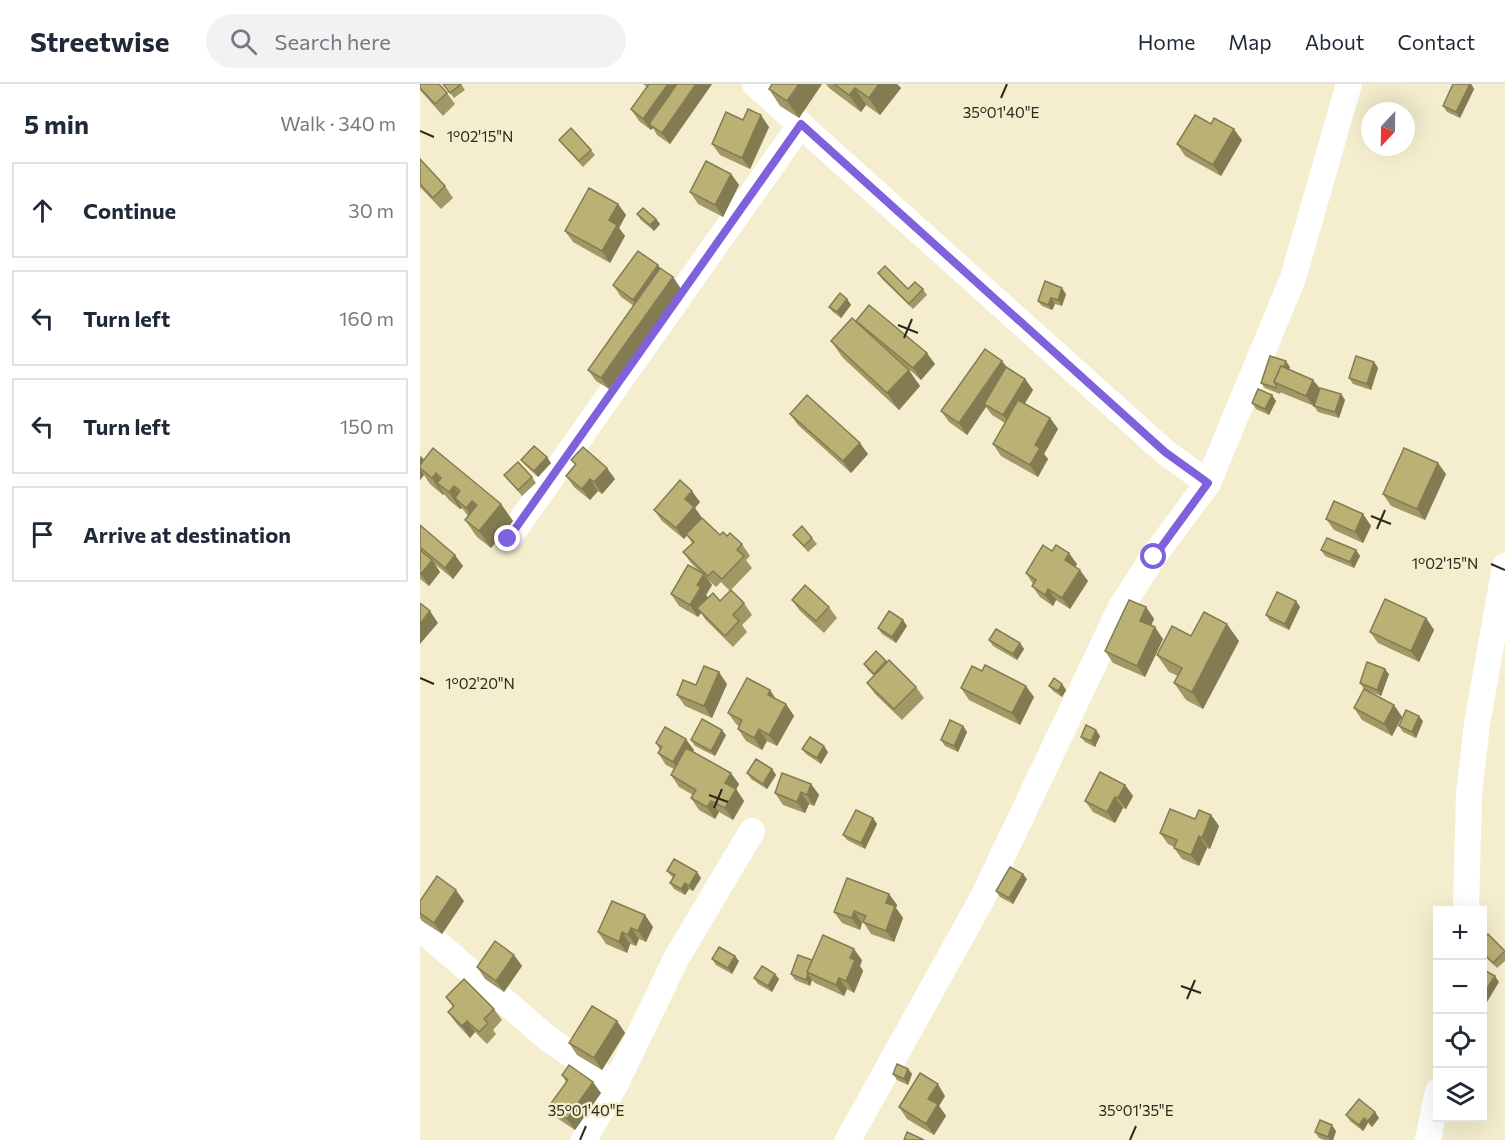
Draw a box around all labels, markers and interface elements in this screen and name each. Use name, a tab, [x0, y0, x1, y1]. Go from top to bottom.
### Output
search box	[206, 14, 626, 68]
text: Streetwise	[30, 24, 170, 58]
icon: search	[227, 25, 260, 58]
text: Search here	[275, 28, 391, 55]
text: Home	[1138, 29, 1195, 54]
text: Map	[1228, 29, 1272, 54]
text: About	[1305, 29, 1364, 54]
text: Contact	[1397, 29, 1475, 54]
north arrow	[1361, 102, 1415, 156]
text: 35°01'40"E	[963, 103, 1039, 121]
text: 5 min	[24, 108, 89, 139]
text: Walk · 340 m	[280, 111, 396, 135]
text: 1°02'15"N	[447, 127, 513, 145]
icon: ahead	[26, 194, 59, 227]
text: Continue	[83, 197, 176, 224]
text: 30 m	[348, 198, 394, 222]
icon: left	[26, 302, 59, 335]
text: Turn left	[83, 305, 170, 332]
text: 160 m	[339, 306, 394, 330]
icon: left	[26, 410, 59, 443]
text: Turn left	[83, 413, 170, 440]
text: 150 m	[340, 414, 394, 438]
icon: arrive	[26, 518, 59, 551]
text: Arrive at destination	[83, 521, 291, 548]
route end	[494, 525, 520, 551]
route start	[1140, 543, 1166, 569]
text: 1°02'15"N	[1412, 554, 1478, 572]
text: 1°02'20"N	[445, 674, 515, 692]
map controls	[1433, 906, 1487, 1122]
button: +	[1433, 906, 1487, 960]
button: −	[1433, 960, 1487, 1014]
button: locate	[1433, 1014, 1487, 1068]
button: layers	[1433, 1068, 1487, 1122]
text: 35°01'40"E	[548, 1101, 624, 1119]
text: 35°01'35"E	[1098, 1101, 1174, 1119]

